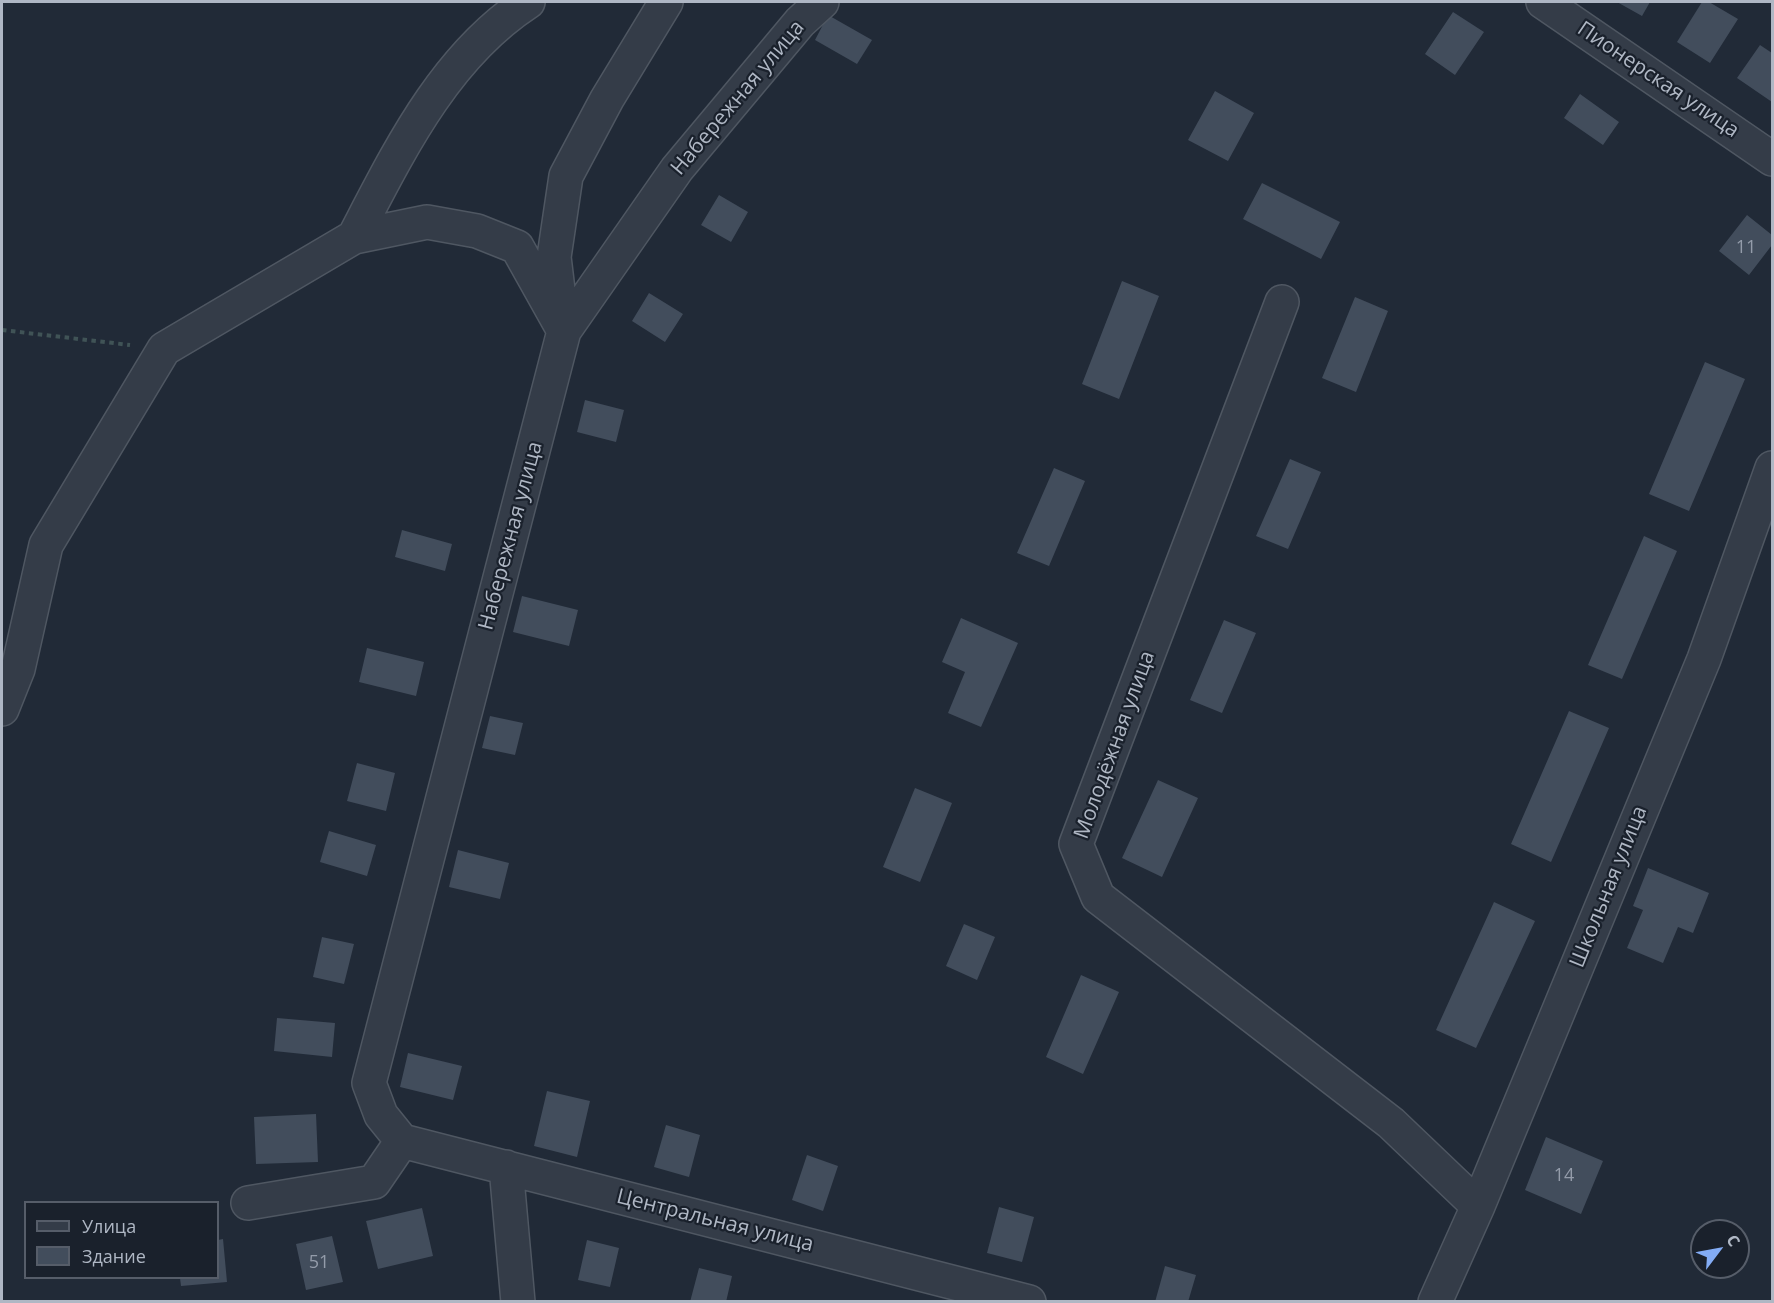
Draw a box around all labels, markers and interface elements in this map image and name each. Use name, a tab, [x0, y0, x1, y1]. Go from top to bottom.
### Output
street label: Набережная улица	[666, 15, 810, 181]
street label: Пионерская улица	[1572, 17, 1744, 143]
house number: 11	[1736, 237, 1756, 259]
street label: Набережная улица	[474, 439, 548, 633]
street label: Молодёжная улица	[1069, 648, 1161, 842]
street label: Школьная улица	[1565, 802, 1653, 972]
house number: 14	[1554, 1165, 1574, 1187]
street label: Центральная улица	[614, 1184, 816, 1258]
legend	[24, 1201, 219, 1279]
text: Улица	[82, 1214, 136, 1238]
north arrow	[1690, 1219, 1750, 1279]
text: С	[1722, 1230, 1746, 1251]
text: Здание	[82, 1244, 146, 1268]
house number: 51	[309, 1252, 329, 1274]

